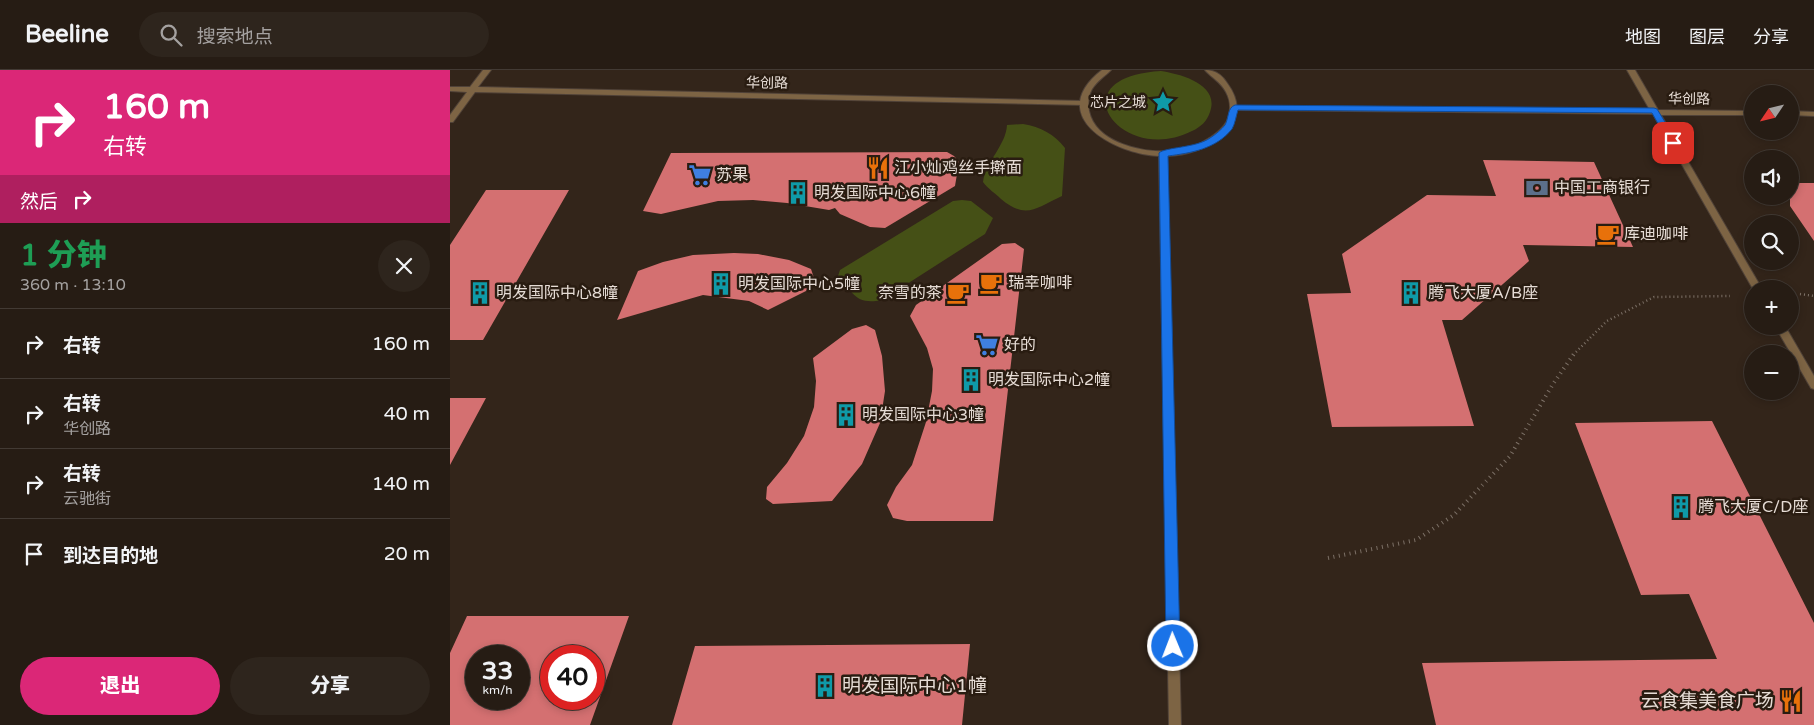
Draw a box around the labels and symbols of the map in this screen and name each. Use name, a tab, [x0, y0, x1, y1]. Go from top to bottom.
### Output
street label: 华创路	[746, 74, 788, 92]
north arrow	[1744, 85, 1799, 140]
place icon: 芯片之城	[1150, 89, 1176, 115]
street label: 华创路	[1668, 90, 1710, 108]
place label: 芯片之城	[1090, 94, 1146, 111]
pin	[1652, 122, 1694, 164]
restaurant icon: 江小灿鸡丝手擀面	[865, 155, 891, 181]
place label: 江小灿鸡丝手擀面	[894, 158, 1022, 178]
supermarket icon: 苏果	[687, 162, 713, 188]
place label: 苏果	[716, 165, 748, 185]
bank icon: 中国工商银行	[1524, 175, 1550, 201]
place label: 中国工商银行	[1554, 178, 1650, 198]
building icon: 明发国际中心6幢	[785, 180, 811, 206]
place label: 明发国际中心6幢	[814, 183, 936, 203]
cafe icon: 库迪咖啡	[1595, 221, 1621, 247]
place label: 库迪咖啡	[1624, 224, 1688, 244]
cafe icon: 瑞幸咖啡	[978, 270, 1004, 296]
building icon: 明发国际中心5幢	[708, 271, 734, 297]
place label: 瑞幸咖啡	[1008, 273, 1072, 293]
place label: 明发国际中心5幢	[738, 274, 860, 294]
building icon: 明发国际中心8幢	[467, 280, 493, 306]
cafe icon: 奈雪的茶	[945, 280, 971, 306]
building icon: 腾飞大厦A/B座	[1398, 280, 1424, 306]
place label: 明发国际中心8幢	[496, 283, 618, 303]
place label: 奈雪的茶	[878, 283, 942, 303]
place label: 腾飞大厦A/B座	[1428, 283, 1538, 303]
supermarket icon: 好的	[974, 332, 1000, 358]
place label: 好的	[1004, 335, 1036, 355]
building icon: 明发国际中心2幢	[958, 367, 984, 393]
place label: 明发国际中心2幢	[988, 370, 1110, 390]
building icon: 明发国际中心3幢	[833, 402, 859, 428]
place label: 明发国际中心3幢	[862, 405, 984, 425]
building icon: 腾飞大厦C/D座	[1668, 494, 1694, 520]
place label: 腾飞大厦C/D座	[1698, 497, 1808, 517]
position arrow	[1146, 619, 1198, 671]
speed limit sign: 40	[540, 645, 605, 710]
building icon: 明发国际中心1幢	[812, 673, 838, 699]
place label: 明发国际中心1幢	[842, 675, 987, 697]
restaurant icon: 云食集美食广场	[1778, 688, 1804, 714]
place label: 云食集美食广场	[1641, 690, 1774, 712]

